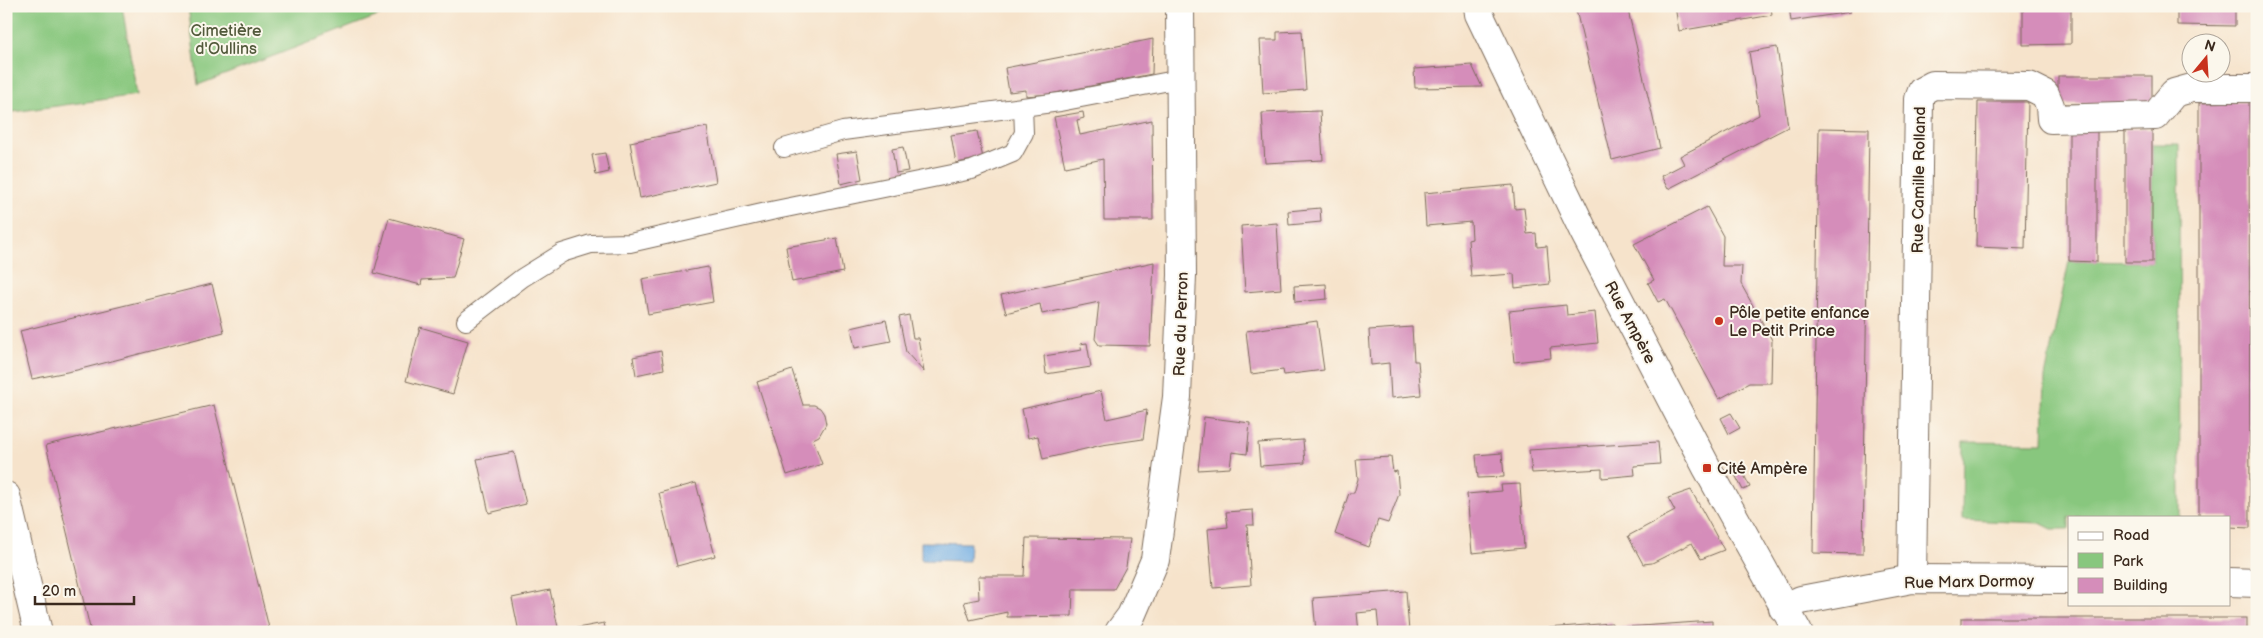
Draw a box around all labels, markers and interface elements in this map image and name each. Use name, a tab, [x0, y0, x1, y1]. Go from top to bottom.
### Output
park label: Cimetière d'Oullins	[190, 22, 262, 59]
north arrow	[2180, 32, 2230, 82]
text: N	[2202, 36, 2217, 56]
street label: Rue Camille Rolland	[1909, 106, 1930, 254]
street label: Rue du Perron	[1170, 271, 1193, 377]
street label: Rue Ampère	[1600, 278, 1660, 368]
place label: Pôle petite enfance Le Petit Prince	[1729, 304, 1870, 341]
marker: Pôle petite enfance Le Petit Prince	[1713, 315, 1725, 327]
place label: Cité Ampère	[1717, 460, 1808, 479]
marker: Cité Ampère	[1701, 462, 1713, 474]
legend	[2068, 516, 2230, 606]
text: Road	[2113, 526, 2149, 545]
text: Park	[2113, 552, 2144, 571]
street label: Rue Marx Dormoy	[1904, 572, 2035, 593]
scale bar	[35, 573, 134, 605]
text: Building	[2113, 576, 2168, 595]
text: 20 m	[42, 582, 76, 601]

